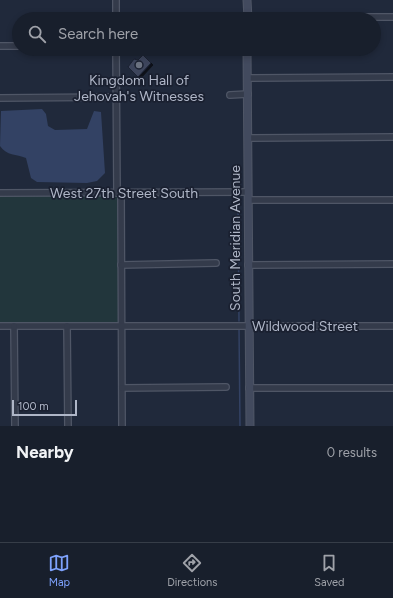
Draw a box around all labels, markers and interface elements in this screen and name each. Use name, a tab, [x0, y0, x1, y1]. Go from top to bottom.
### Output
search box	[12, 12, 381, 56]
icon: search	[26, 23, 48, 45]
text: Search here	[58, 25, 138, 43]
marker: Kingdom Hall of Jehovah's Witnesses	[134, 60, 144, 70]
place label: Kingdom Hall of Jehovah's Witnesses	[74, 72, 204, 105]
street label: South Meridian Avenue	[227, 165, 244, 311]
street label: West 27th Street South	[50, 185, 198, 202]
street label: Wildwood Street	[252, 318, 358, 335]
scale bar	[12, 398, 77, 417]
text: 100 m	[18, 400, 49, 413]
text: Nearby	[16, 442, 74, 462]
text: 0 results	[327, 445, 377, 460]
tab: Map	[48, 552, 70, 589]
tab: Directions	[167, 552, 217, 589]
tab: Saved	[314, 552, 345, 589]

